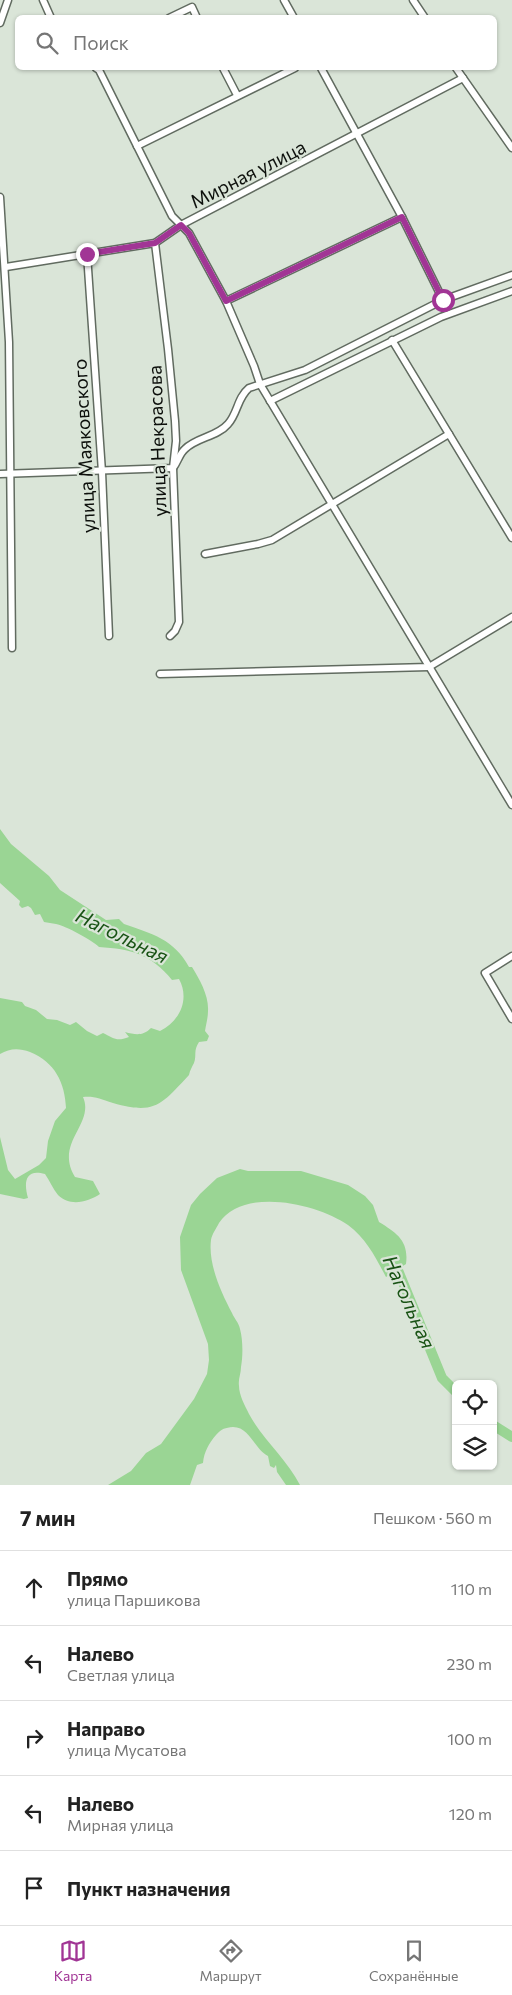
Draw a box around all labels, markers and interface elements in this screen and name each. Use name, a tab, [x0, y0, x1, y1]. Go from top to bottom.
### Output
search box	[15, 15, 497, 70]
icon: search	[33, 29, 61, 57]
text: Поиск	[73, 31, 129, 54]
street label: Мирная улица	[186, 135, 309, 213]
route end	[76, 243, 99, 266]
route start	[432, 289, 455, 312]
street label: улица Маяковского	[67, 358, 100, 534]
street label: улица Некрасова	[142, 365, 171, 517]
water label: Нагольная	[72, 902, 173, 968]
water label: Нагольная	[379, 1251, 441, 1352]
map controls	[452, 1380, 497, 1470]
button: locate	[452, 1380, 497, 1425]
button: layers	[452, 1425, 497, 1470]
text: 7 мин	[20, 1505, 76, 1530]
text: Пешком · 560 m	[373, 1508, 492, 1527]
text: Прямо	[67, 1567, 128, 1590]
icon: ahead	[20, 1574, 48, 1602]
text: 110 m	[451, 1579, 492, 1598]
text: улица Паршикова	[67, 1590, 200, 1609]
text: Налево	[67, 1642, 134, 1665]
icon: left	[20, 1649, 48, 1677]
text: 230 m	[447, 1654, 492, 1673]
text: Светлая улица	[67, 1665, 175, 1684]
text: Направо	[67, 1717, 145, 1740]
icon: right	[20, 1724, 48, 1752]
text: 100 m	[447, 1729, 492, 1748]
text: улица Мусатова	[67, 1740, 187, 1759]
text: Налево	[67, 1792, 134, 1815]
icon: left	[20, 1799, 48, 1827]
text: 120 m	[449, 1804, 492, 1823]
text: Мирная улица	[67, 1815, 174, 1834]
icon: arrive	[20, 1874, 48, 1902]
text: Пункт назначения	[67, 1877, 230, 1900]
tab: Карта	[54, 1937, 92, 1984]
tab: Маршрут	[200, 1937, 262, 1984]
tab: Сохранённые	[369, 1937, 458, 1984]

